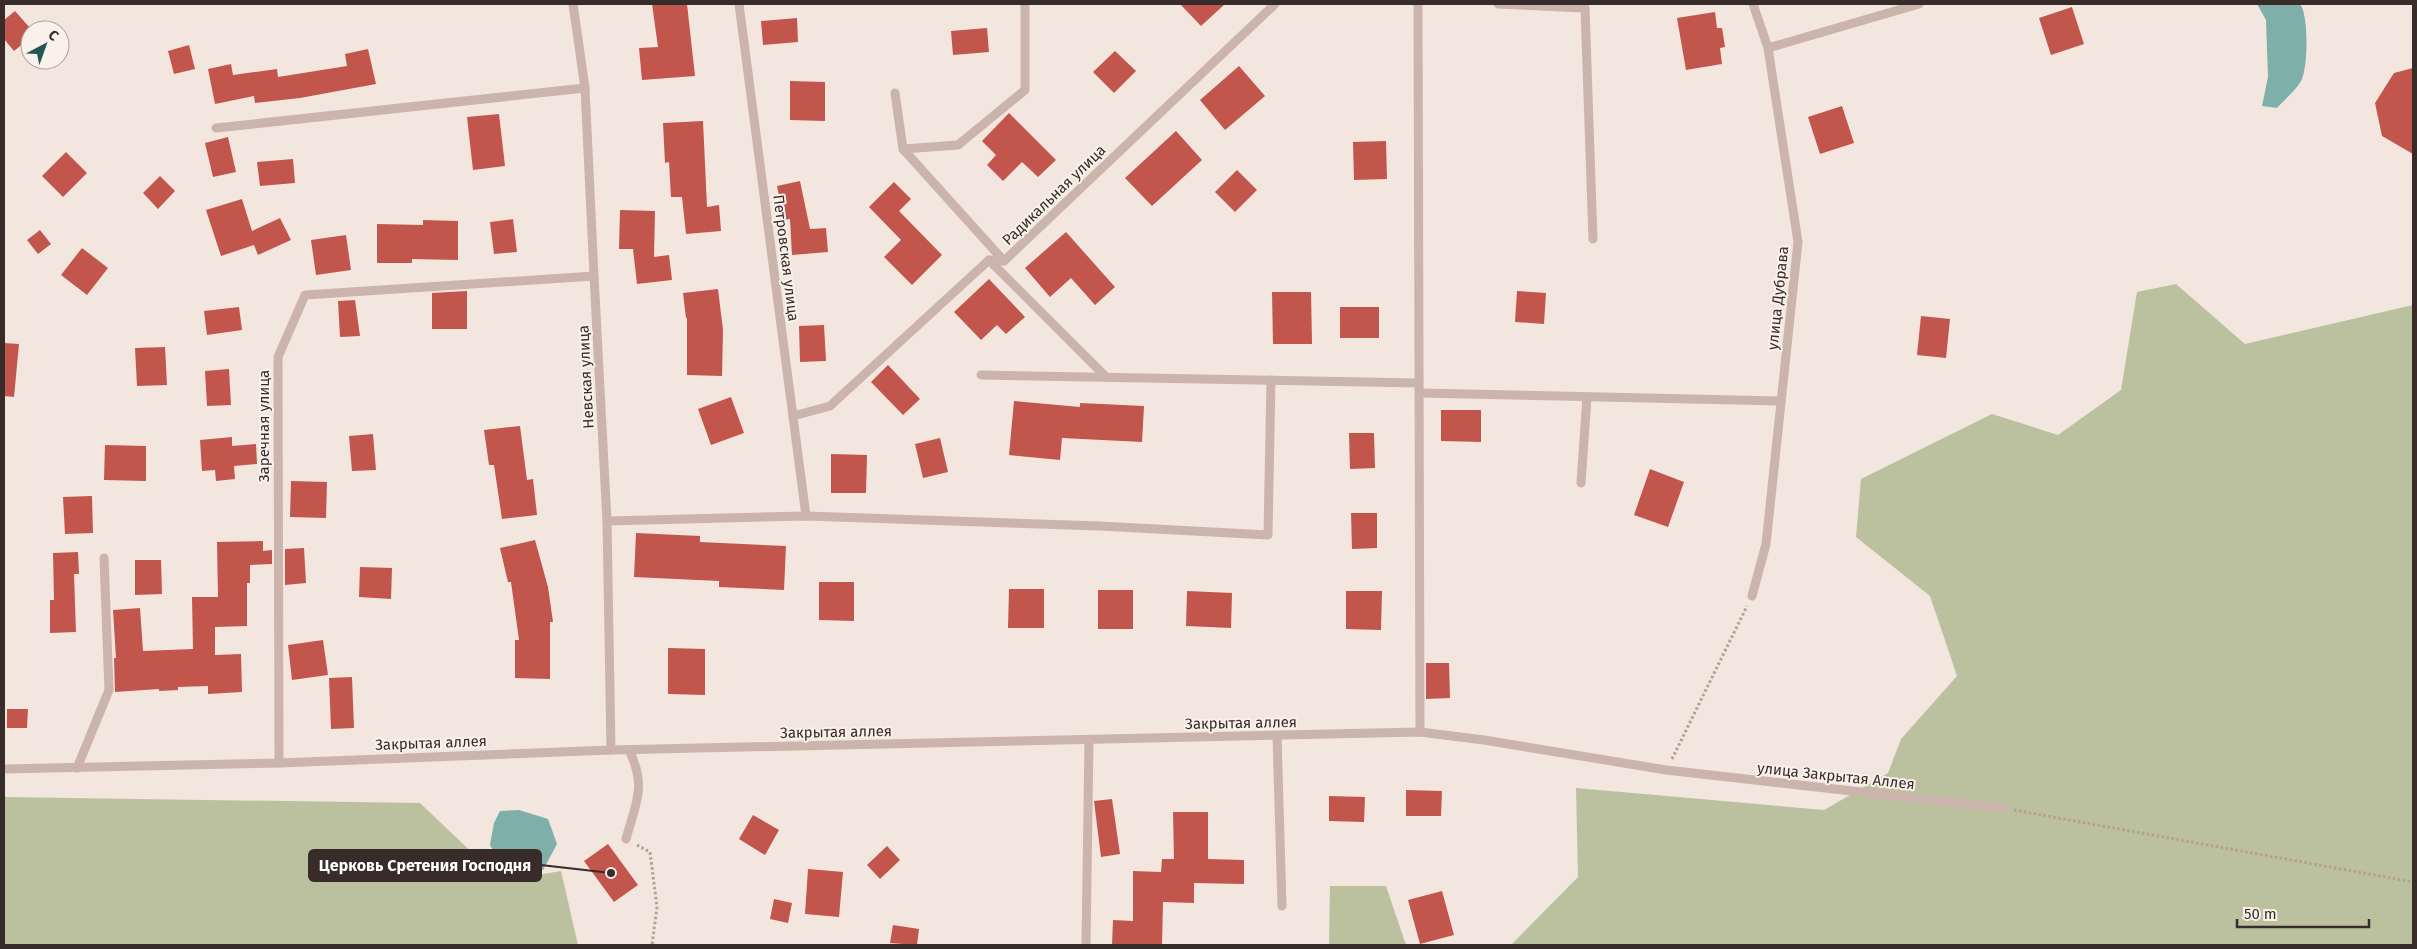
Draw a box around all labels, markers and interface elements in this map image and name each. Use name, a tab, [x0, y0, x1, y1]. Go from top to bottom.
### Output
north arrow	[20, 20, 70, 70]
text: С	[45, 27, 62, 45]
street label: Радикальная улица	[999, 141, 1109, 249]
street label: Петровская улица	[769, 194, 803, 322]
street label: улица Дубрава	[1764, 245, 1792, 351]
street label: Невская улица	[574, 325, 598, 429]
street label: Заречная улица	[255, 370, 273, 482]
street label: Закрытая аллея	[1185, 713, 1297, 733]
street label: Закрытая аллея	[780, 722, 892, 742]
street label: Закрытая аллея	[375, 732, 487, 754]
street label: улица Закрытая Аллея	[1756, 759, 1916, 793]
callout: Церковь Сретения Господня	[309, 850, 541, 881]
text: Церковь Сретения Господня	[319, 856, 531, 875]
scale bar	[2237, 896, 2370, 928]
text: 50 m	[2244, 905, 2277, 923]

